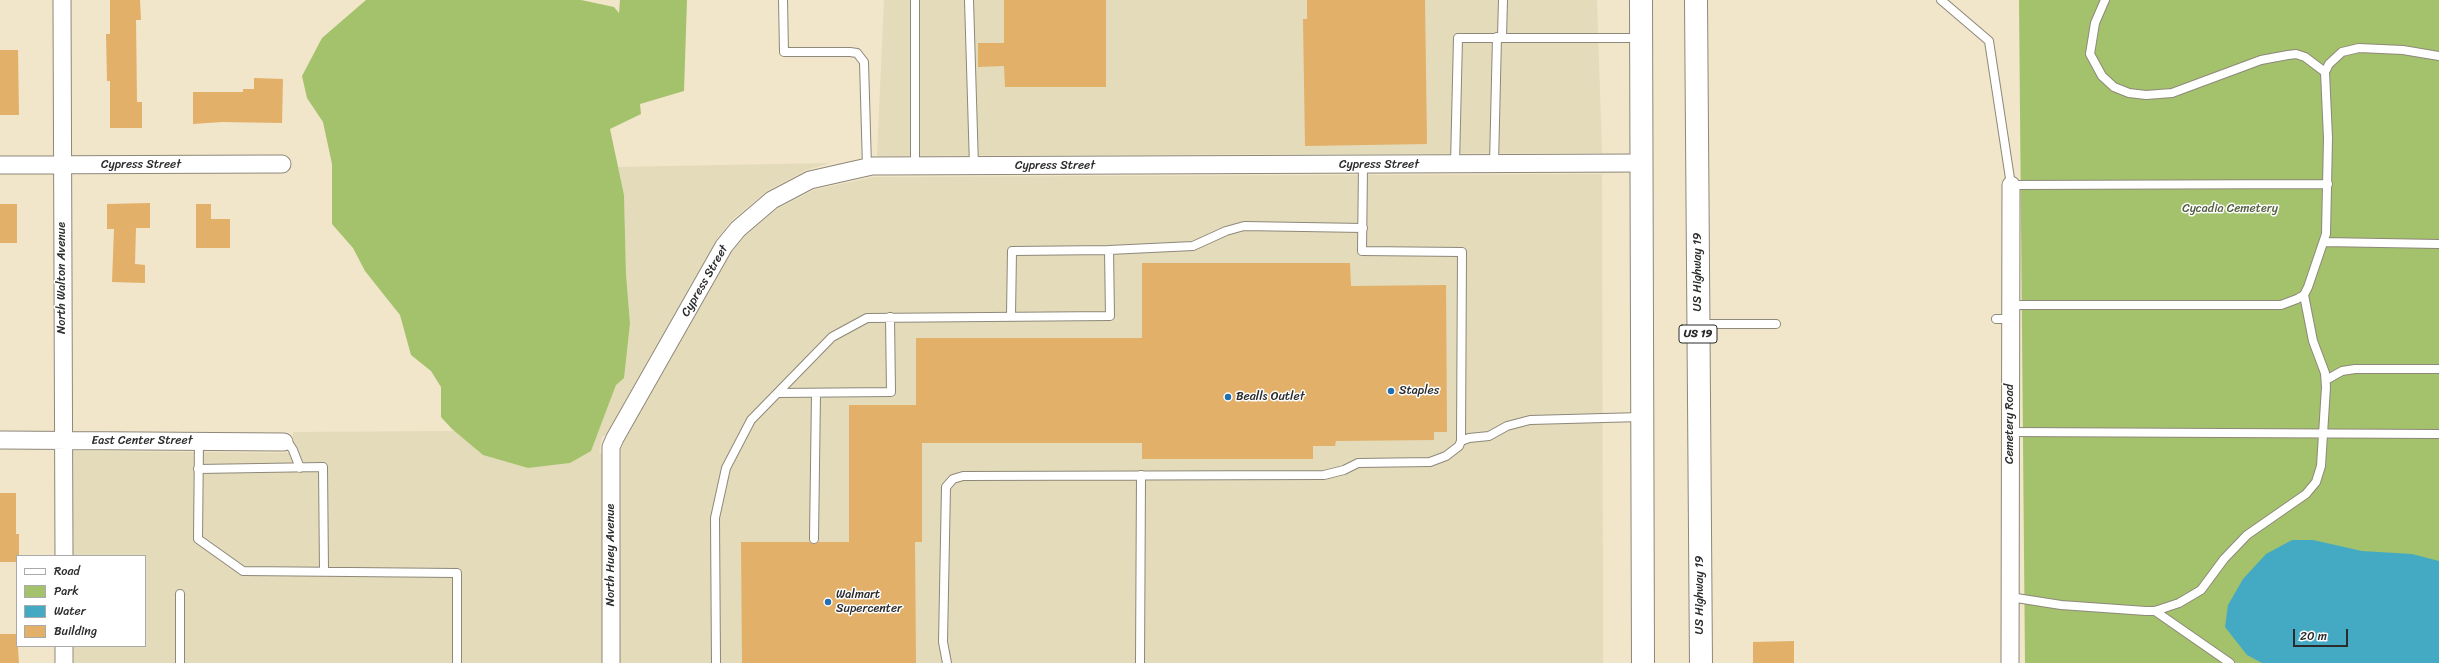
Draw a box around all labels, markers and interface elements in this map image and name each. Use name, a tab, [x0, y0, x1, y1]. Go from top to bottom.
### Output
street label: Cypress Street	[101, 158, 181, 172]
street label: Cypress Street	[1339, 158, 1419, 172]
street label: Cypress Street	[1015, 159, 1095, 173]
park label: Cycadia Cemetery	[2182, 202, 2278, 216]
street label: North Walton Avenue	[55, 222, 69, 334]
street label: US Highway 19	[1691, 233, 1705, 311]
street label: Cypress Street	[679, 243, 731, 319]
road number: US 19	[1679, 325, 1717, 343]
place label: Staples	[1399, 384, 1439, 398]
street label: Cemetery Road	[2003, 384, 2017, 464]
marker: Staples	[1386, 386, 1396, 396]
place label: Bealls Outlet	[1236, 390, 1305, 404]
marker: Bealls Outlet	[1223, 392, 1233, 402]
street label: East Center Street	[91, 434, 193, 448]
street label: North Huey Avenue	[604, 504, 618, 606]
legend	[16, 555, 146, 647]
street label: US Highway 19	[1693, 556, 1707, 634]
text: Road	[54, 560, 80, 582]
text: Park	[54, 580, 79, 602]
place label: Walmart Supercenter	[836, 588, 902, 616]
marker: Walmart Supercenter	[823, 597, 833, 607]
text: Water	[54, 600, 86, 622]
text: Building	[54, 620, 97, 642]
scale bar	[2295, 621, 2350, 647]
text: 20 m	[2300, 625, 2327, 647]

